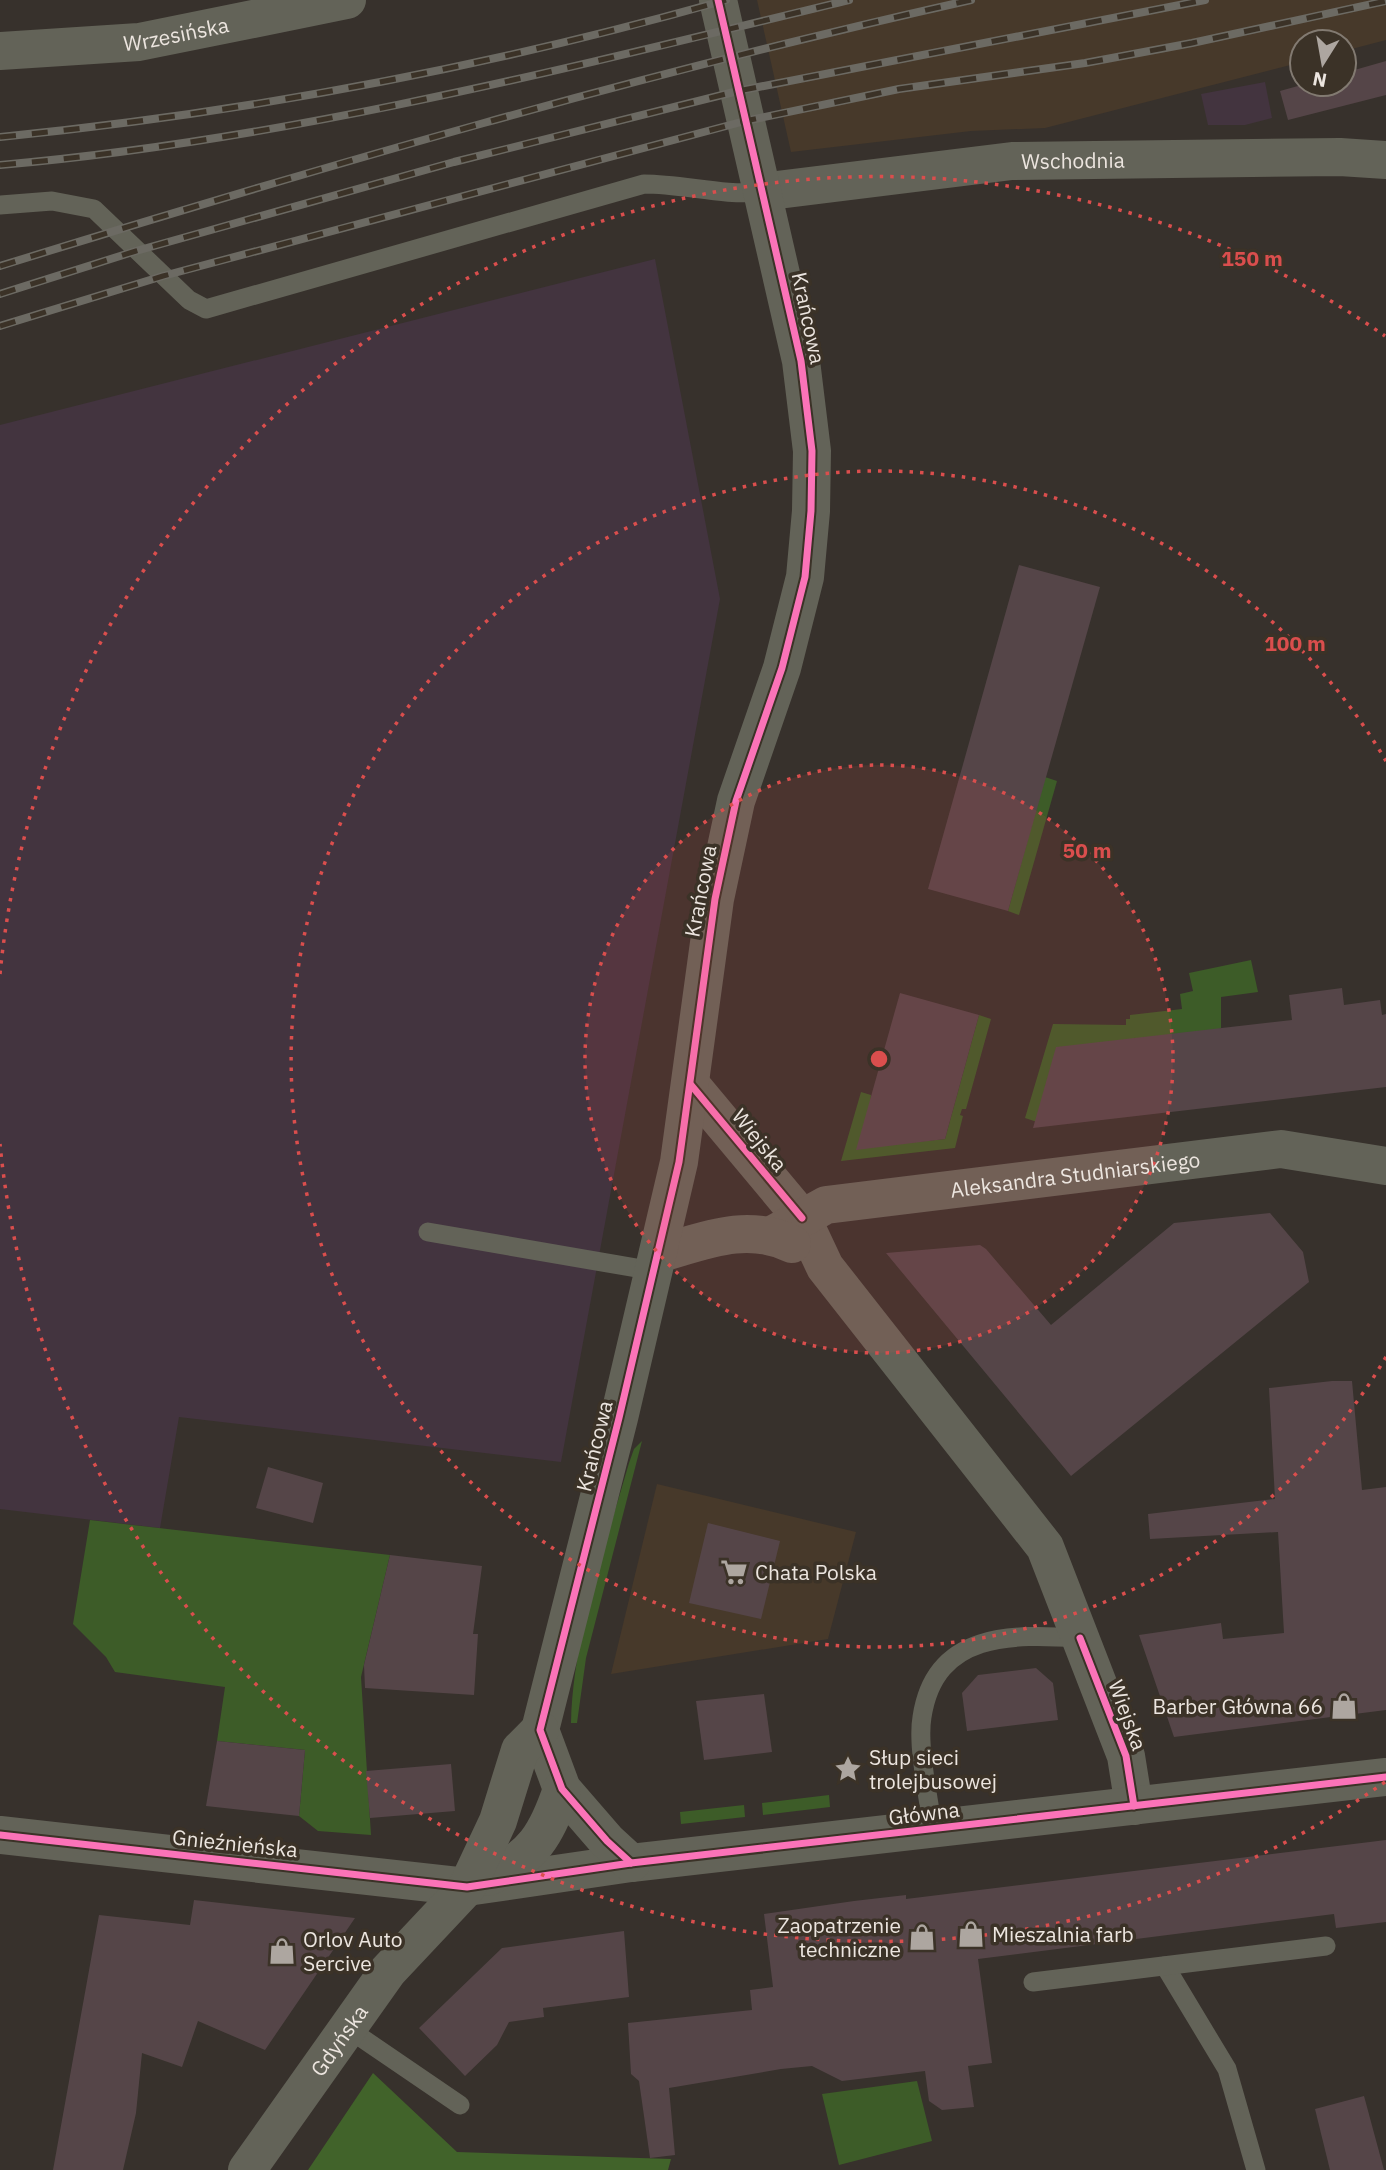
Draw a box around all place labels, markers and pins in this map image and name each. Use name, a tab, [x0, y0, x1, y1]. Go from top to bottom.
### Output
centre of rings	[867, 1047, 891, 1071]
supermarket icon: Chata Polska	[719, 1557, 749, 1587]
place label: Chata Polska	[755, 1558, 877, 1586]
shop icon: Barber Główna 66	[1329, 1691, 1359, 1721]
place label: Barber Główna 66	[1152, 1692, 1323, 1720]
place label: Słup sieci trolejbusowej	[869, 1743, 997, 1795]
place icon: Słup sieci trolejbusowej	[833, 1754, 863, 1784]
place label: Zaopatrzenie techniczne	[778, 1911, 901, 1963]
shop icon: Mieszalnia farb	[956, 1919, 986, 1949]
place label: Mieszalnia farb	[992, 1920, 1134, 1948]
shop icon: Zaopatrzenie techniczne	[907, 1922, 937, 1952]
place label: Orlov Auto Sercive	[303, 1925, 403, 1977]
shop icon: Orlov Auto Sercive	[267, 1936, 297, 1966]

